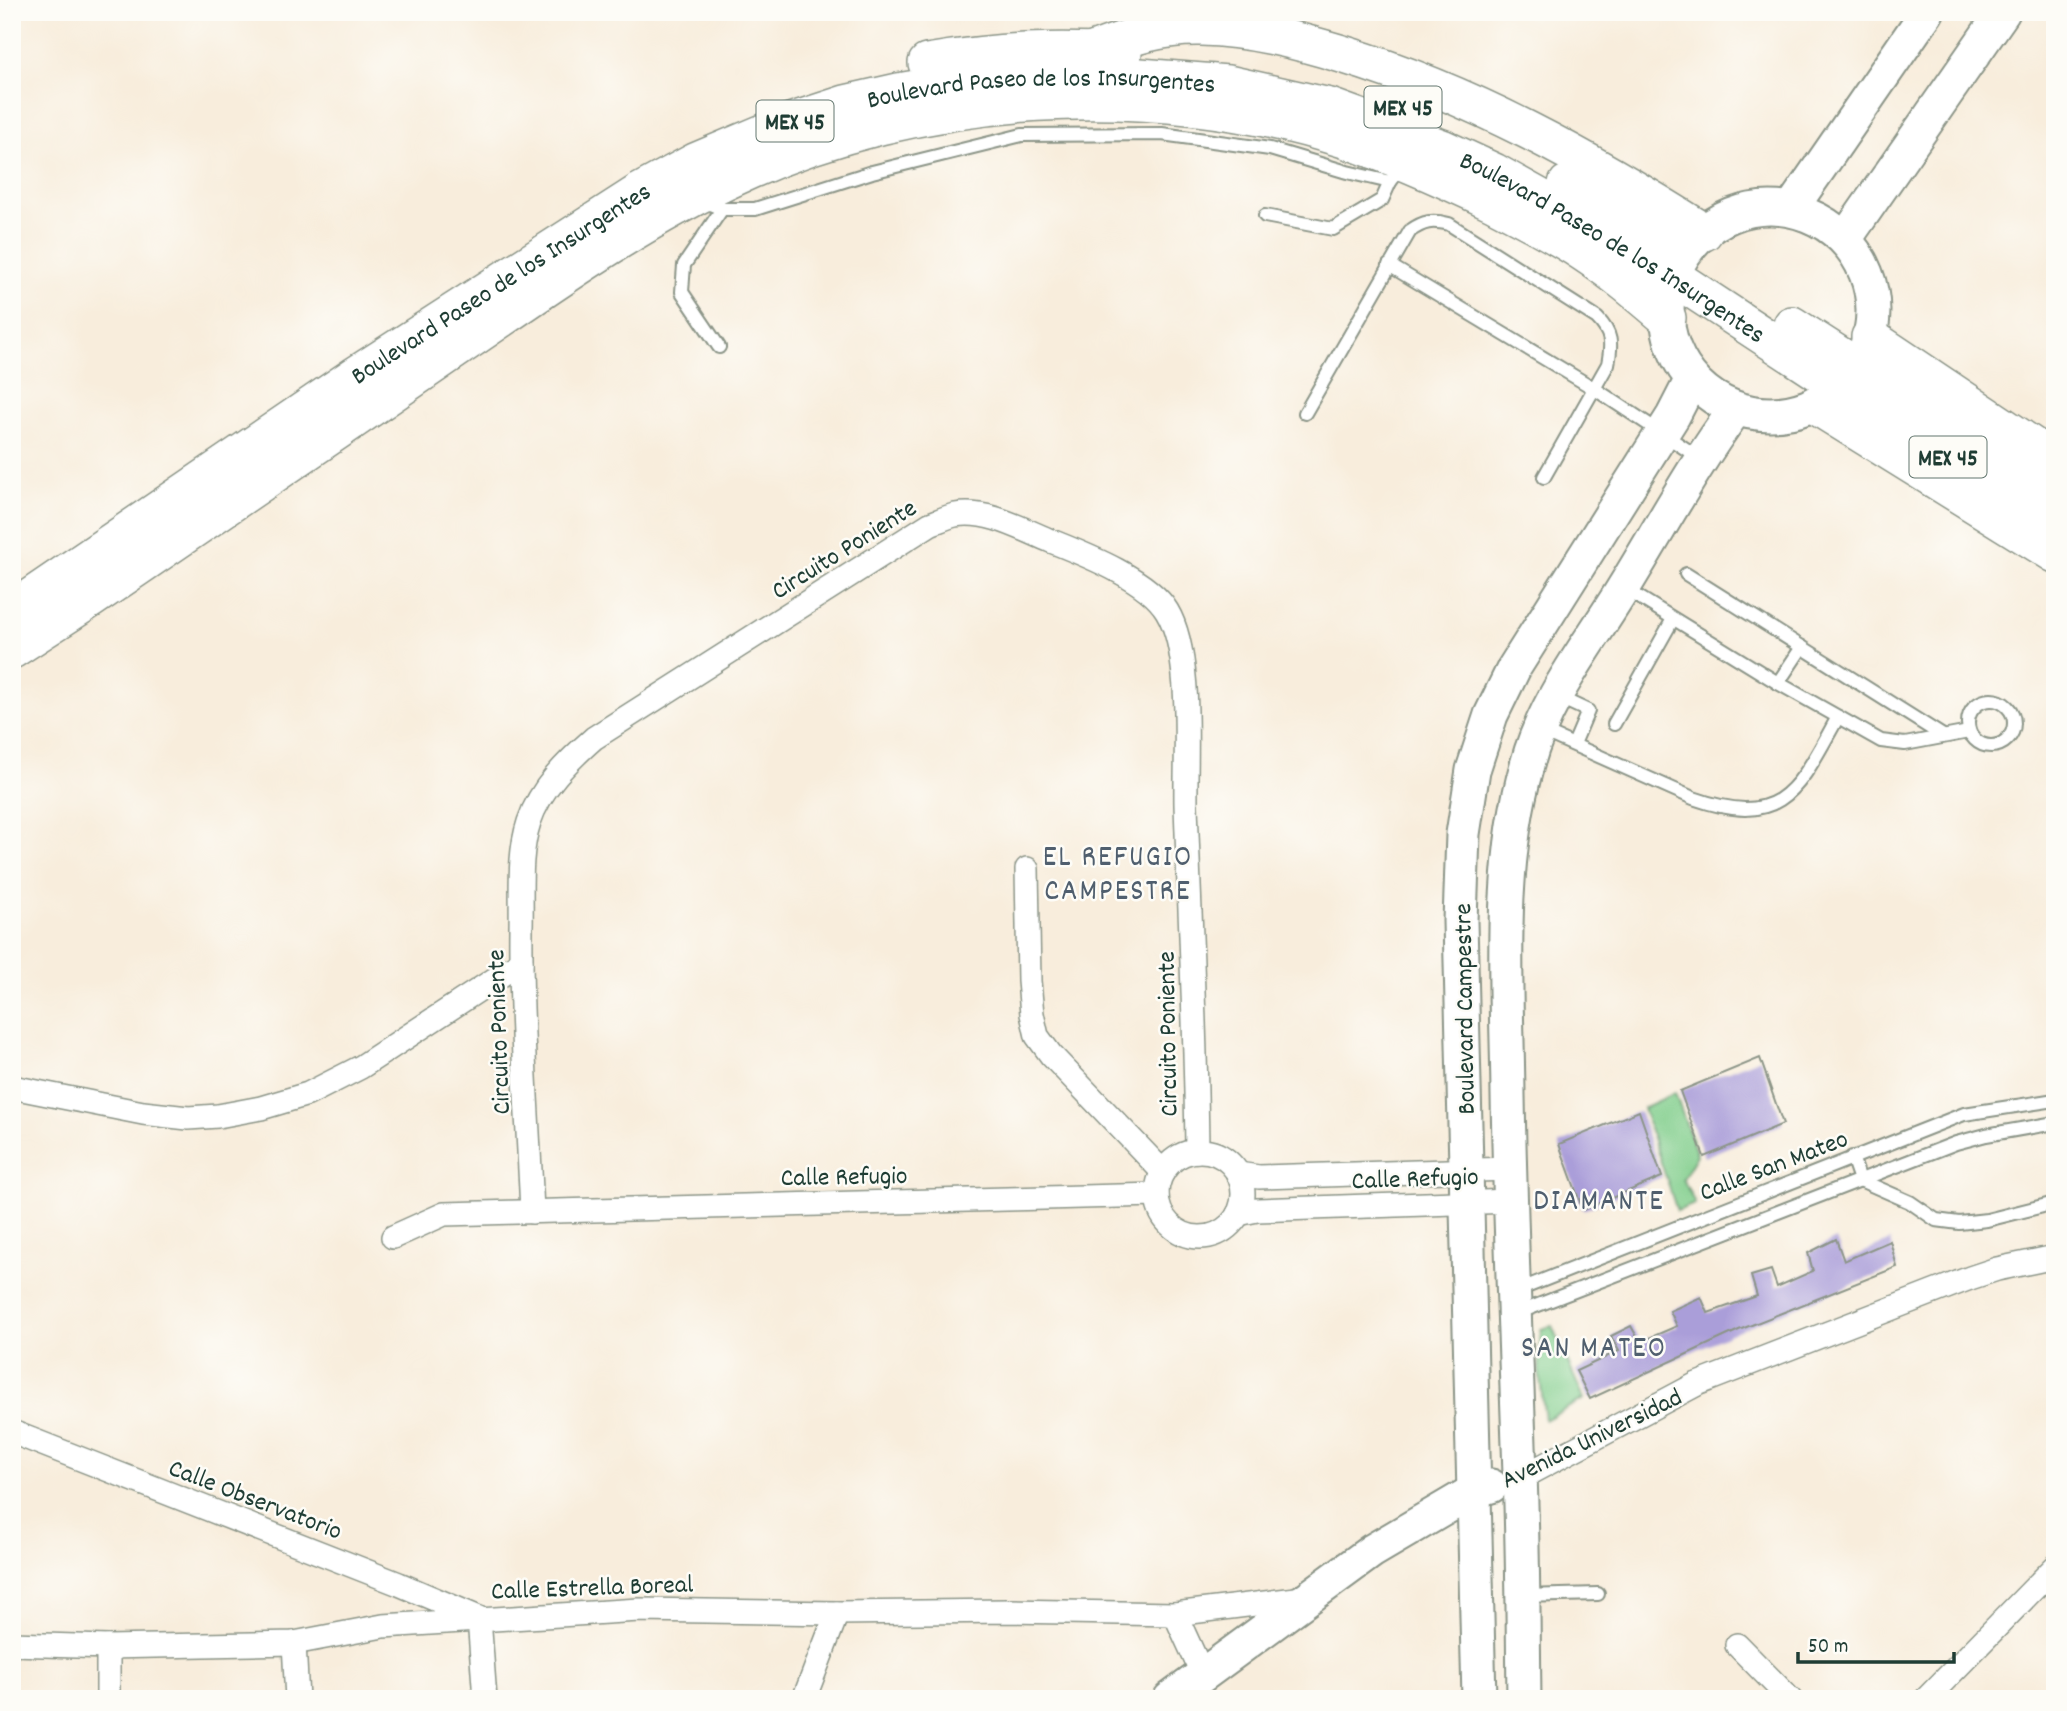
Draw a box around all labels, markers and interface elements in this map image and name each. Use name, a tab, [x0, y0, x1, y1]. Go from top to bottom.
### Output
street label: Boulevard Paseo de los Insurgentes	[864, 61, 1217, 120]
road number: MEX 45	[1364, 86, 1442, 128]
road number: MEX 45	[756, 100, 834, 141]
street label: Boulevard Paseo de los Insurgentes	[1453, 144, 1772, 354]
street label: Boulevard Paseo de los Insurgentes	[345, 175, 658, 396]
road number: MEX 45	[1910, 436, 1986, 478]
street label: Circuito Poniente	[765, 491, 925, 610]
district label: EL REFUGIO CAMPESTRE	[1043, 838, 1193, 915]
street label: Boulevard Campestre	[1446, 903, 1487, 1115]
street label: Circuito Poniente	[479, 949, 522, 1115]
street label: Circuito Poniente	[1150, 951, 1189, 1117]
street label: Calle San Mateo	[1695, 1122, 1854, 1213]
street label: Calle Refugio	[780, 1159, 908, 1198]
street label: Calle Refugio	[1351, 1160, 1479, 1201]
district label: DIAMANTE	[1533, 1182, 1665, 1225]
district label: SAN MATEO	[1521, 1329, 1667, 1372]
street label: Avenida Universidad	[1496, 1380, 1689, 1500]
street label: Calle Observatorio	[163, 1451, 347, 1551]
street label: Calle Estrella Boreal	[490, 1567, 694, 1612]
scale bar	[1798, 1620, 1953, 1664]
text: 50 m	[1808, 1633, 1848, 1663]

